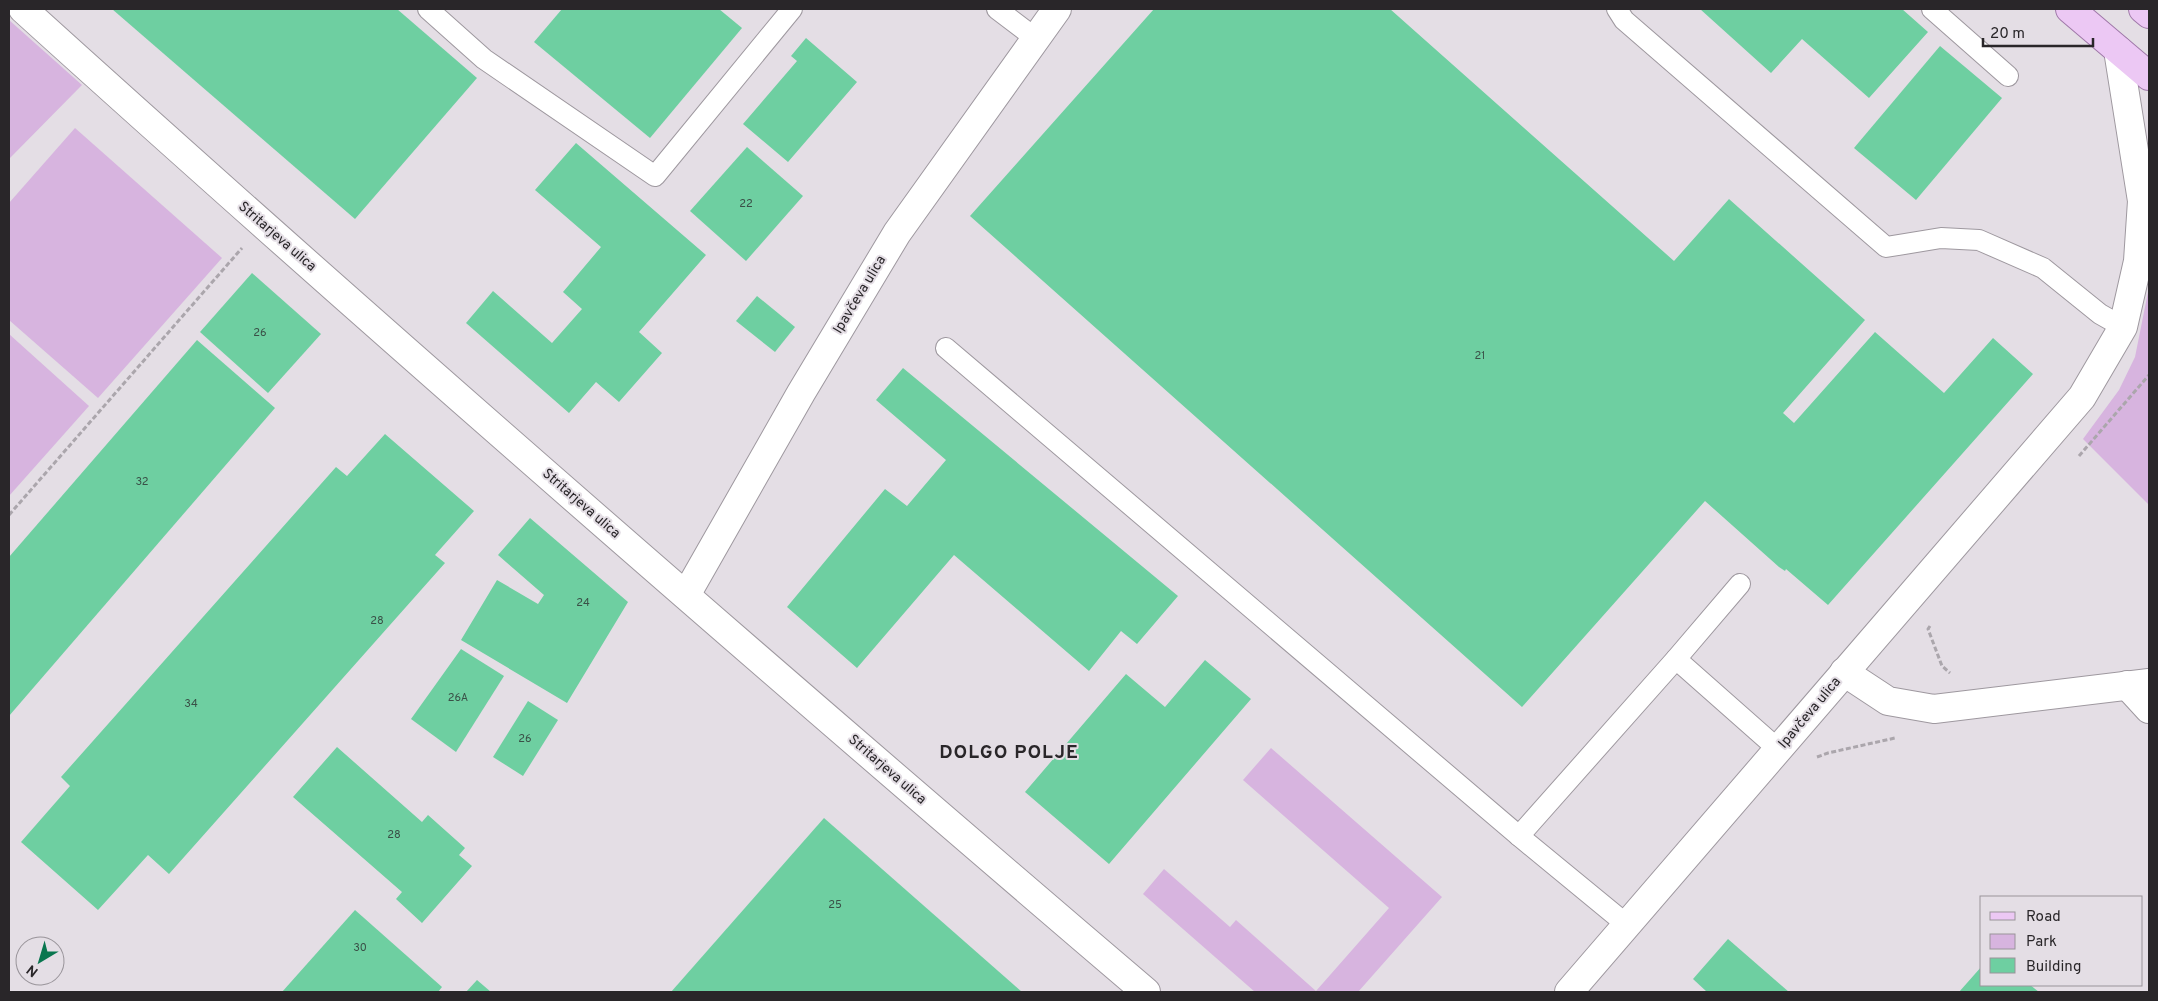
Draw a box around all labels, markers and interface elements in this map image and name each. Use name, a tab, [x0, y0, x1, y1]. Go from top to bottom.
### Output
scale bar	[1983, 15, 2093, 47]
text: 20 m	[1990, 25, 2025, 44]
house number: 22	[739, 197, 753, 211]
street label: Stritarjeva ulica	[235, 199, 319, 275]
street label: Ipavčeva ulica	[830, 253, 890, 337]
house number: 26	[253, 326, 267, 340]
house number: 21	[1475, 349, 1485, 363]
street label: Stritarjeva ulica	[539, 466, 623, 542]
house number: 32	[135, 475, 149, 489]
house number: 24	[576, 596, 590, 610]
house number: 28	[370, 614, 384, 628]
street label: Ipavčeva ulica	[1775, 674, 1845, 752]
house number: 26A	[448, 691, 468, 705]
house number: 34	[184, 697, 198, 711]
house number: 26	[518, 732, 532, 746]
street label: Stritarjeva ulica	[845, 732, 929, 808]
district label: DOLGO POLJE	[939, 741, 1079, 765]
house number: 28	[387, 828, 401, 842]
legend	[1980, 896, 2143, 986]
house number: 25	[828, 898, 842, 912]
text: Road	[2026, 908, 2061, 927]
text: Park	[2026, 933, 2057, 952]
north arrow	[15, 936, 65, 986]
house number: 30	[353, 941, 367, 955]
text: Building	[2026, 958, 2081, 977]
text: N	[24, 960, 42, 980]

